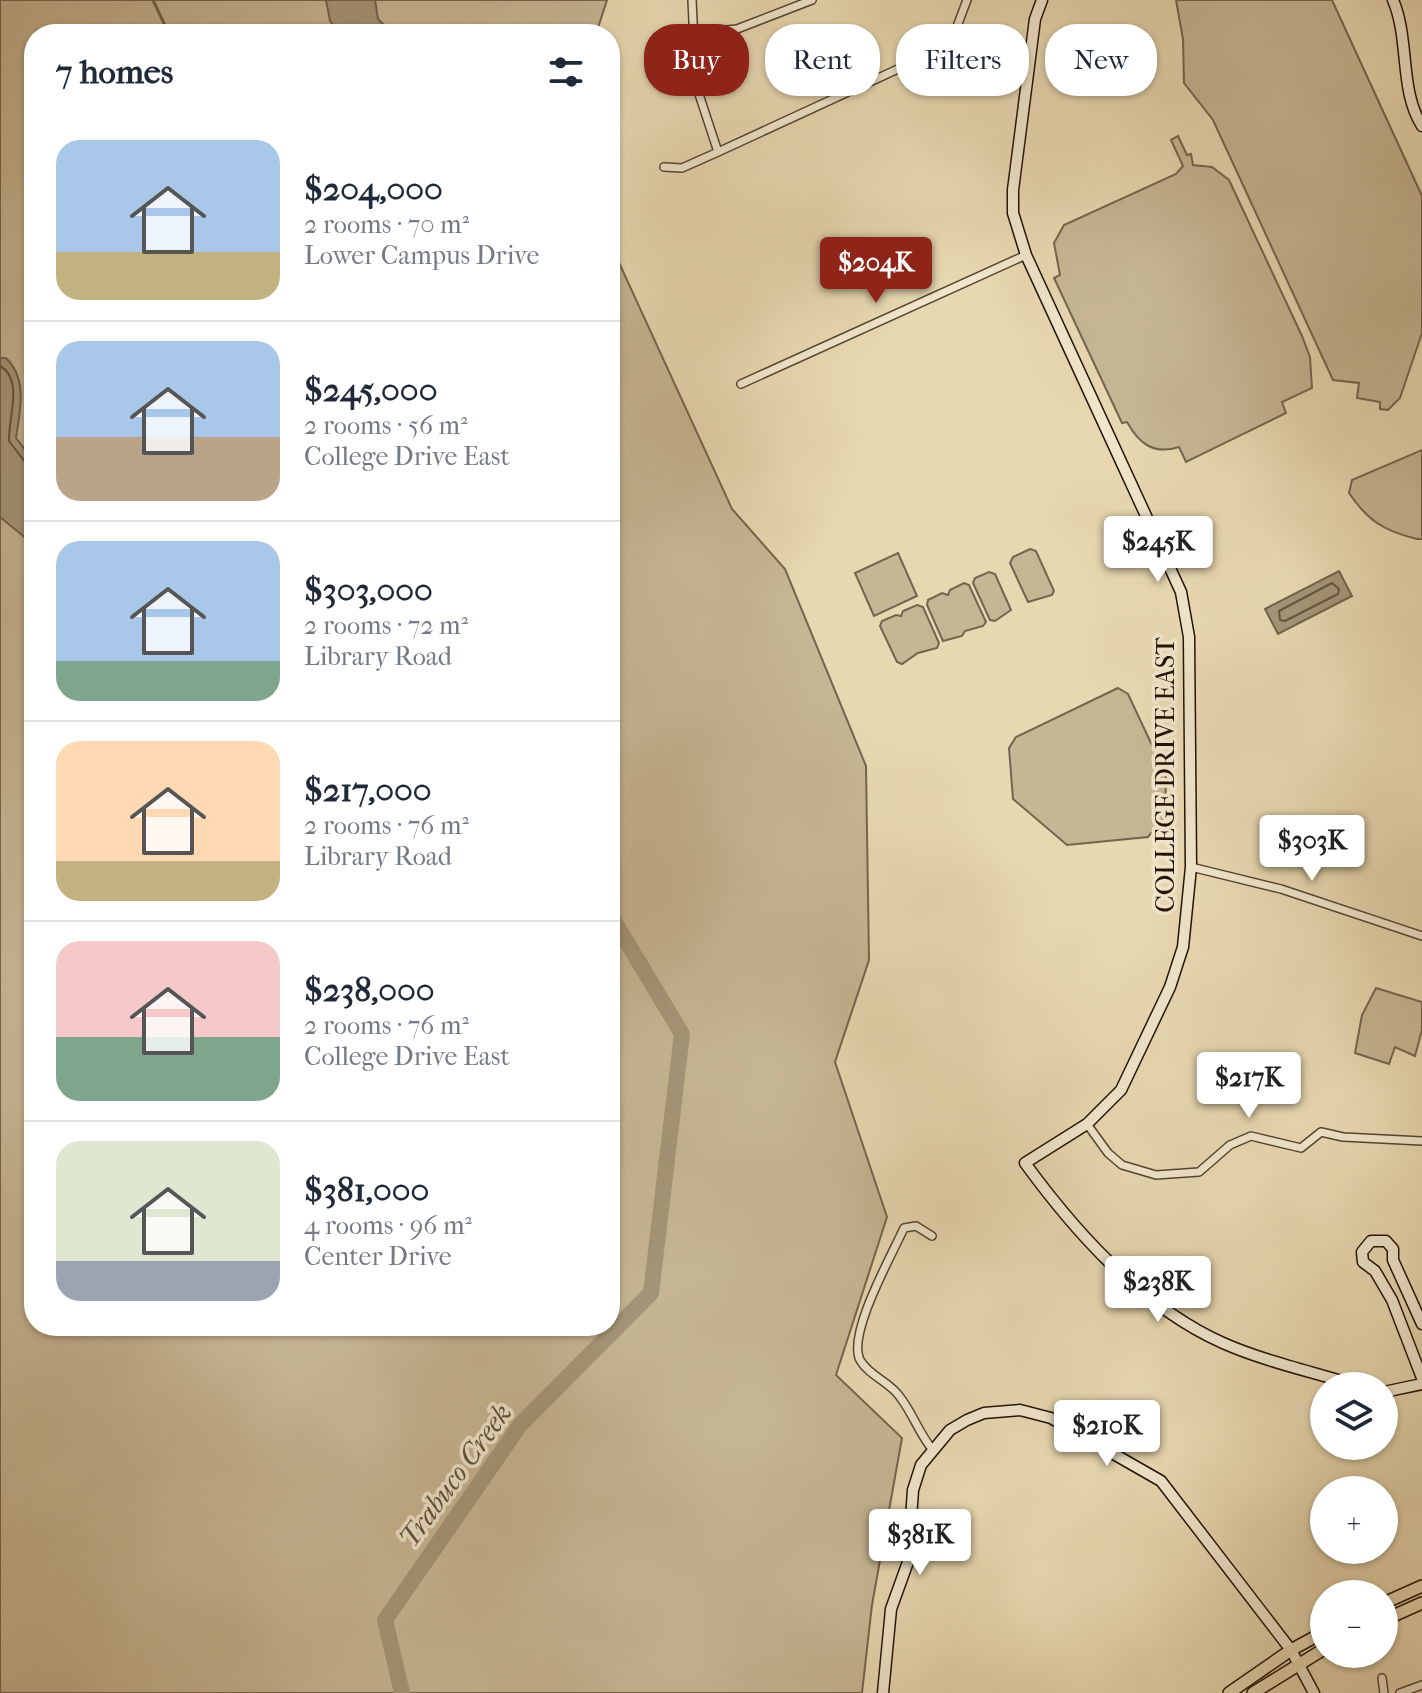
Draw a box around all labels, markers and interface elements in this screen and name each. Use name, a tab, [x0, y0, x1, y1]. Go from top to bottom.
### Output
chip: Buy	[644, 24, 749, 96]
chip: Rent	[765, 24, 880, 96]
chip: Filters	[896, 24, 1029, 96]
chip: New	[1045, 24, 1157, 96]
icon: filters	[544, 50, 588, 94]
text: 7 homes	[56, 52, 173, 92]
text: $204,000	[304, 169, 443, 209]
icon: home	[120, 172, 216, 268]
text: 2 rooms · 70 m²	[304, 209, 469, 240]
pin: $204K	[820, 237, 932, 305]
text: Lower Campus Drive	[304, 240, 539, 271]
text: $204K	[838, 247, 914, 278]
text: $245,000	[304, 370, 437, 410]
icon: home	[120, 373, 216, 469]
text: 2 rooms · 56 m²	[304, 410, 468, 441]
text: College Drive East	[304, 441, 510, 472]
pin: $245K	[1102, 516, 1214, 584]
text: $245K	[1122, 526, 1194, 557]
text: $303,000	[304, 570, 433, 610]
icon: home	[120, 573, 216, 669]
text: 2 rooms · 72 m²	[304, 610, 468, 641]
street label: COLLEGE DRIVE EAST	[1150, 637, 1181, 913]
text: Library Road	[304, 641, 452, 672]
text: $217,000	[304, 770, 431, 810]
icon: home	[120, 773, 216, 869]
text: 2 rooms · 76 m²	[304, 810, 469, 841]
pin: $303K	[1256, 815, 1368, 883]
text: $303K	[1278, 825, 1346, 856]
text: Library Road	[304, 841, 452, 872]
text: $238,000	[304, 970, 435, 1010]
icon: home	[120, 973, 216, 1069]
text: 2 rooms · 76 m²	[304, 1010, 469, 1041]
text: College Drive East	[304, 1041, 510, 1072]
pin: $217K	[1193, 1052, 1305, 1120]
text: $217K	[1215, 1062, 1283, 1093]
text: $381,000	[304, 1170, 429, 1210]
icon: home	[120, 1173, 216, 1269]
text: 4 rooms · 96 m²	[304, 1210, 472, 1241]
text: Center Drive	[304, 1241, 452, 1272]
pin: $238K	[1102, 1256, 1214, 1324]
text: $238K	[1123, 1266, 1193, 1297]
map controls	[1310, 1372, 1398, 1668]
button: layers	[1310, 1372, 1398, 1460]
water label: Trabuco Creek	[392, 1397, 519, 1554]
pin: $210K	[1051, 1400, 1163, 1468]
text: $210K	[1072, 1410, 1142, 1441]
button: +	[1310, 1476, 1398, 1564]
pin: $381K	[864, 1509, 976, 1577]
text: $381K	[887, 1519, 953, 1550]
button: −	[1310, 1580, 1398, 1668]

